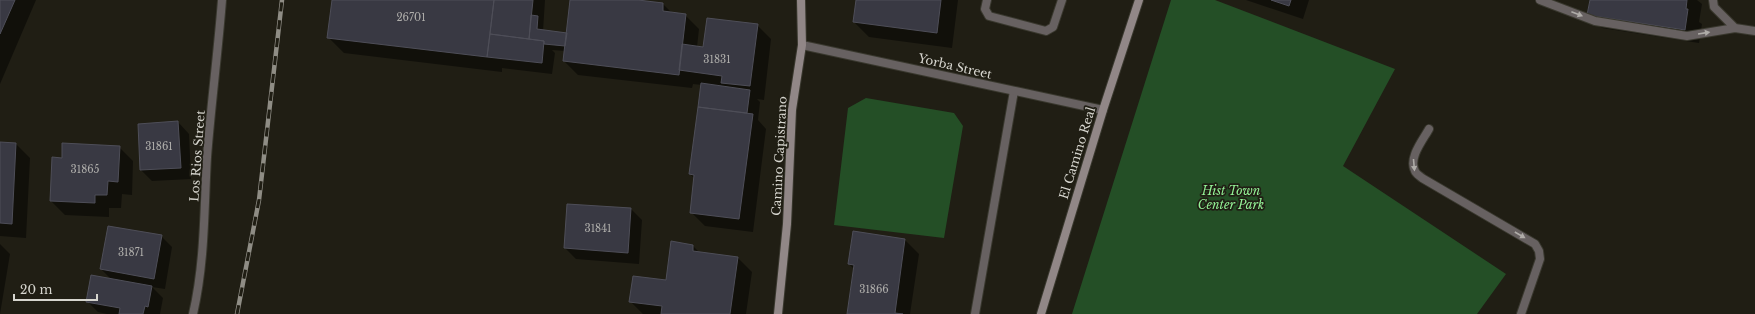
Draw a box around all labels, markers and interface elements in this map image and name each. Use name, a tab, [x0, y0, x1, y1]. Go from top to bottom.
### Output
house number: 26701	[396, 11, 426, 24]
one-way arrow	[1571, 11, 1583, 17]
one-way arrow	[1698, 30, 1710, 36]
street label: Yorba Street	[916, 50, 994, 82]
house number: 31831	[703, 53, 731, 66]
street label: Camino Capistrano	[768, 96, 790, 216]
street label: El Camino Real	[1056, 105, 1098, 201]
street label: Los Rios Street	[186, 109, 208, 202]
house number: 31861	[145, 140, 173, 153]
one-way arrow	[1411, 158, 1418, 171]
house number: 31865	[71, 163, 100, 176]
park label: Hist Town Center Park	[1198, 183, 1264, 212]
house number: 31841	[585, 222, 612, 235]
one-way arrow	[1514, 232, 1526, 239]
house number: 31871	[118, 246, 144, 259]
scale bar	[14, 276, 97, 302]
text: 20 m	[20, 282, 52, 297]
house number: 31866	[859, 283, 889, 296]

